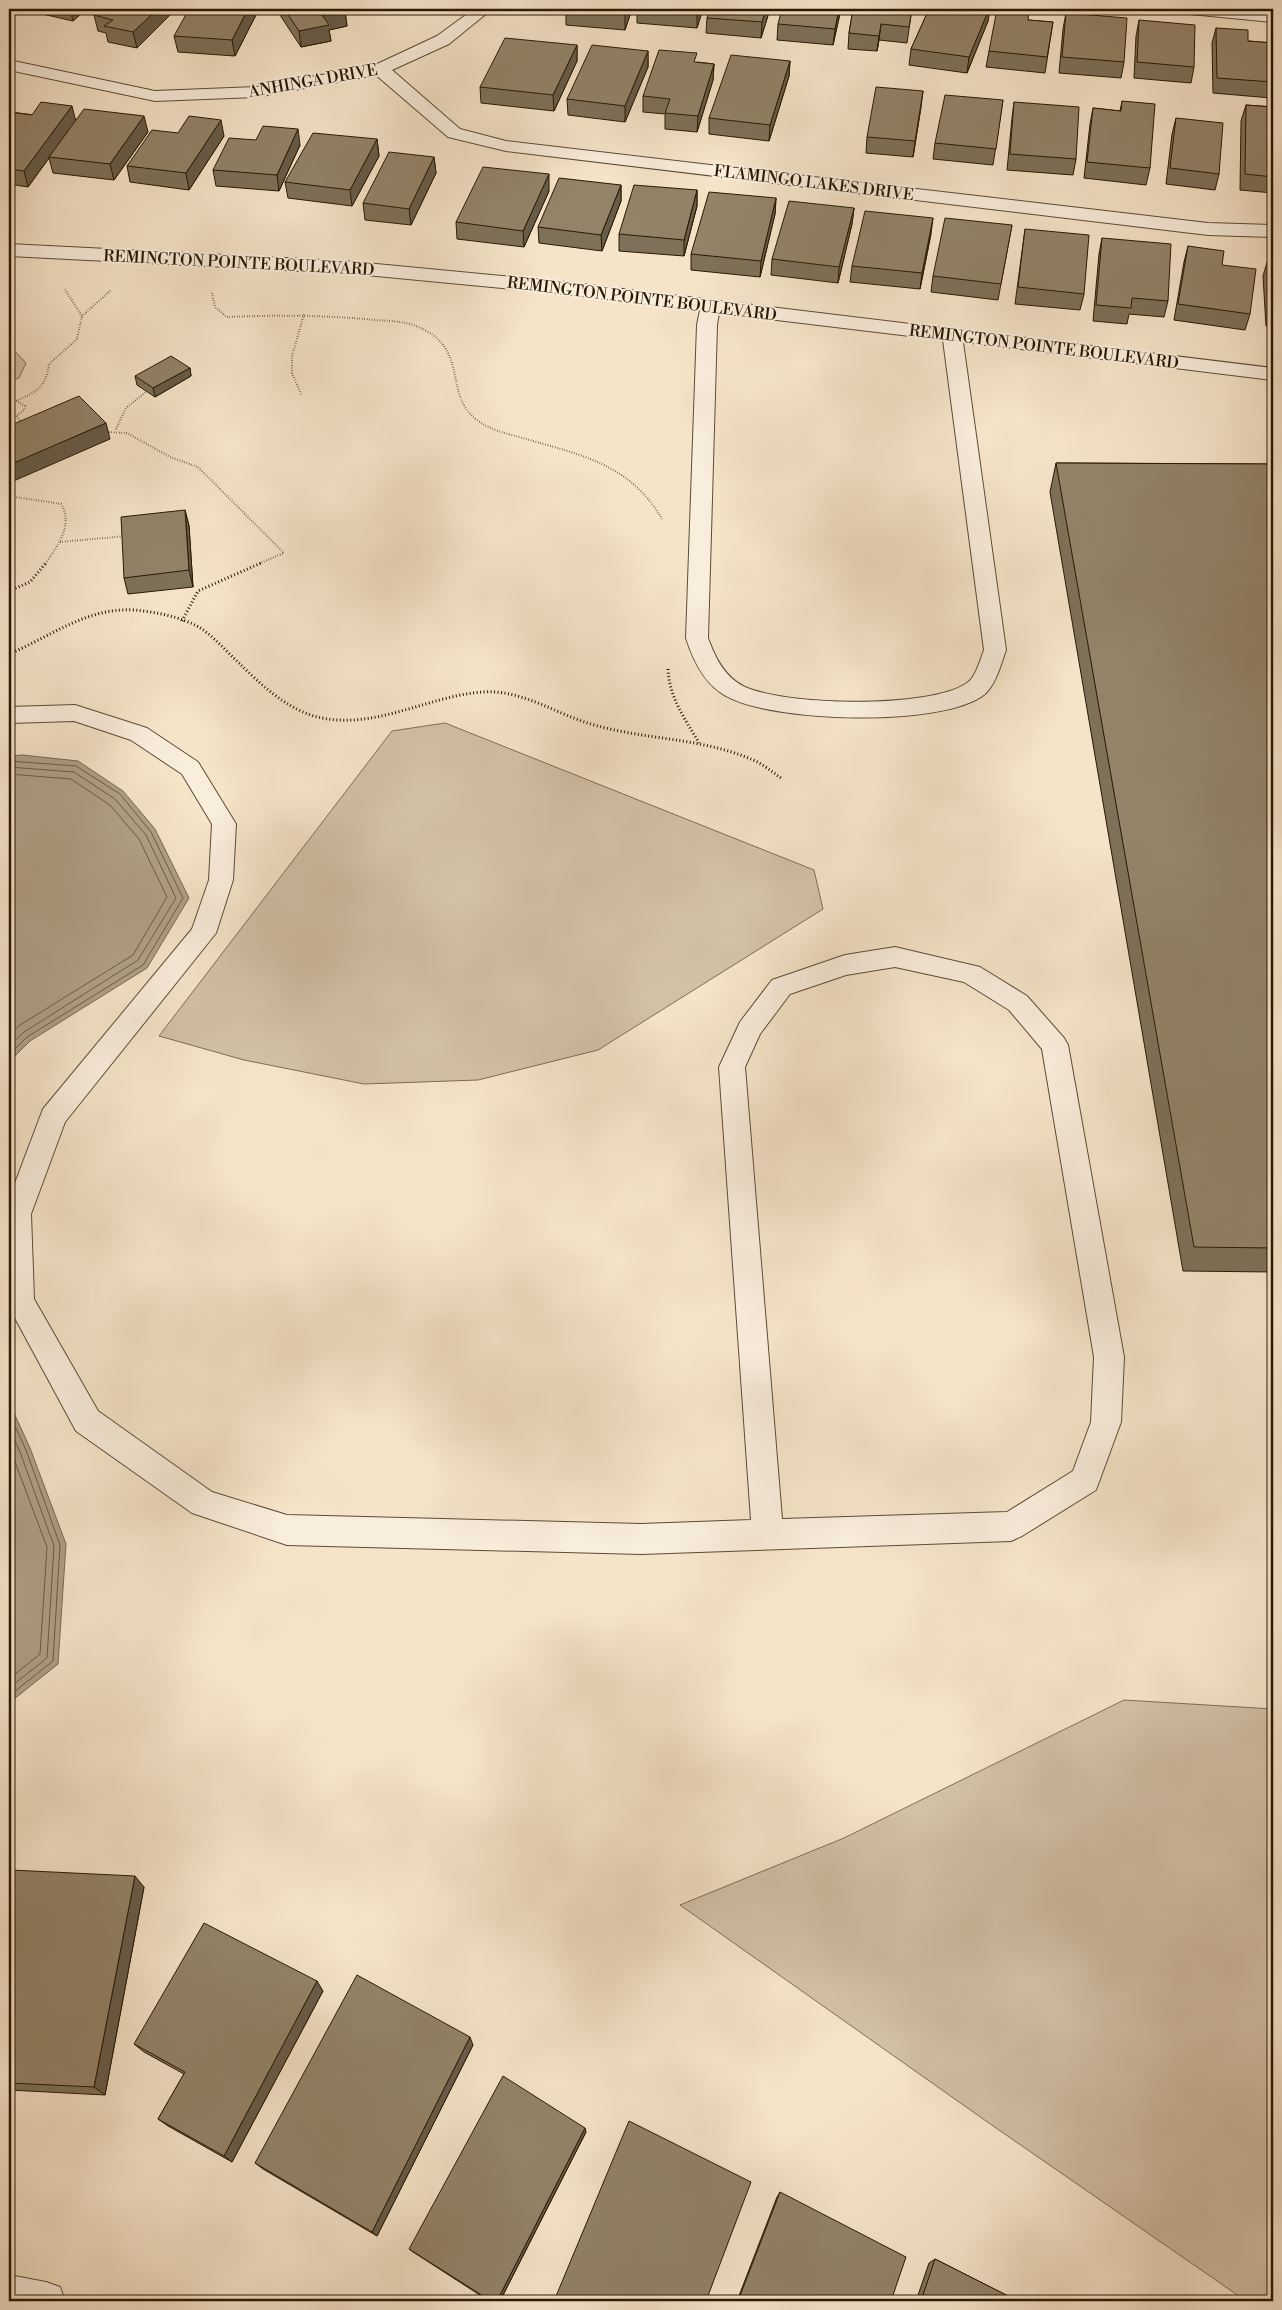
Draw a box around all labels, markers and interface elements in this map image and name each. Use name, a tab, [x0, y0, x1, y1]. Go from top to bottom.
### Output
street label: ANHINGA DRIVE	[246, 60, 379, 102]
street label: FLAMINGO LAKES DRIVE	[713, 161, 915, 205]
street label: REMINGTON POINTE BOULEVARD	[103, 246, 375, 280]
street label: REMINGTON POINTE BOULEVARD	[506, 273, 778, 325]
street label: REMINGTON POINTE BOULEVARD	[908, 321, 1180, 373]

